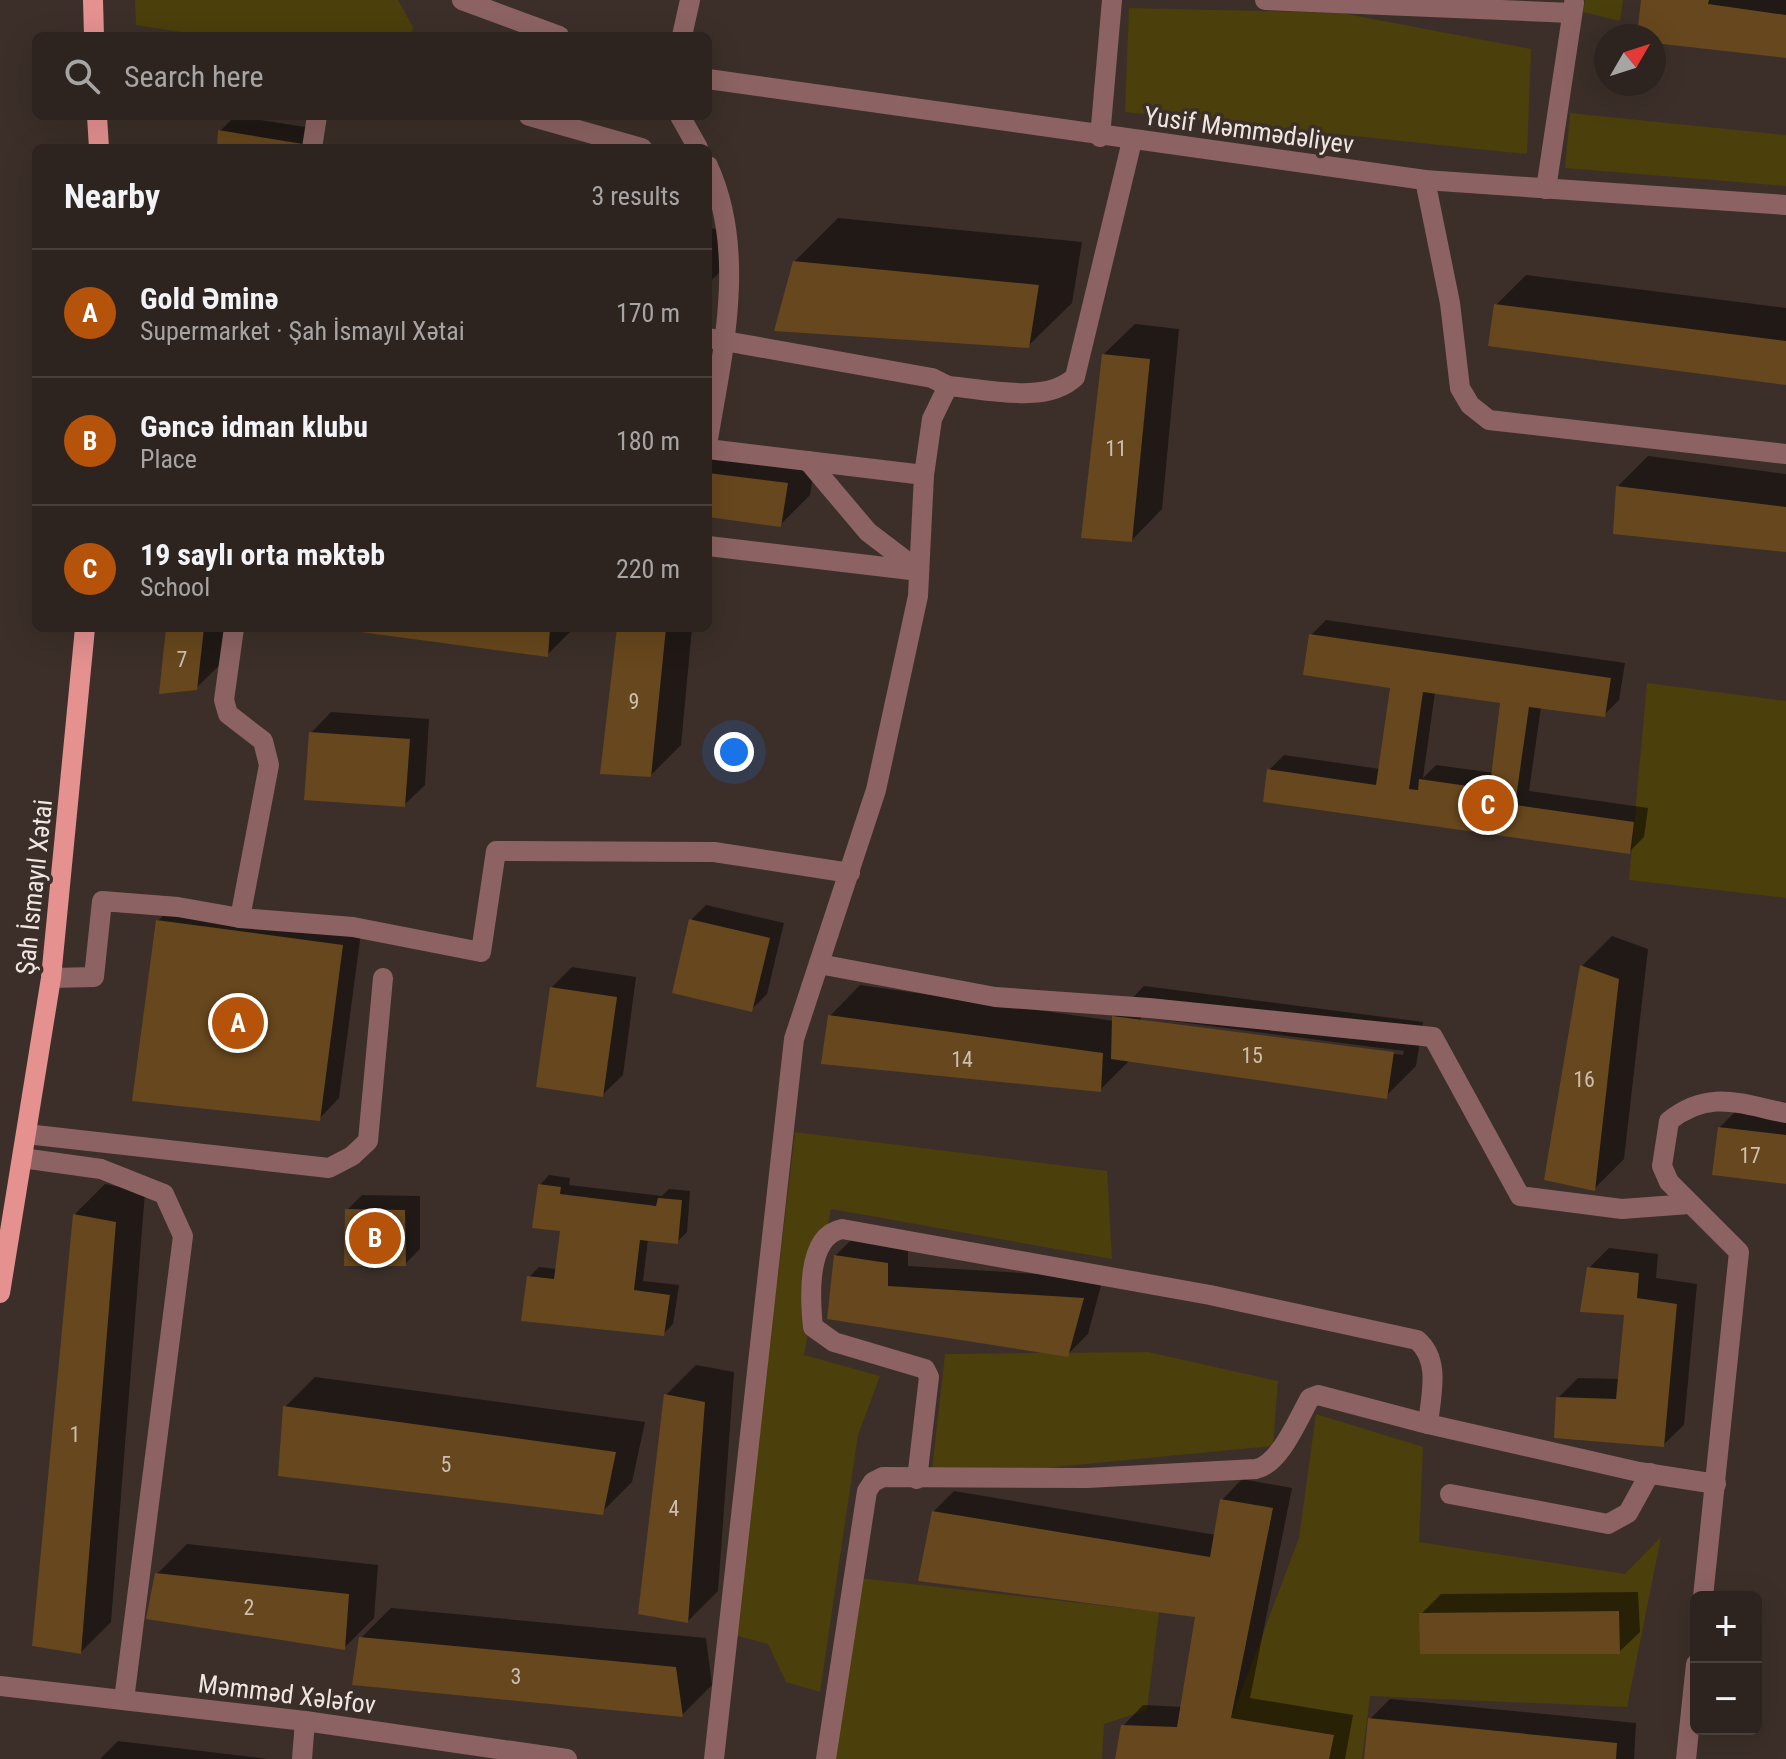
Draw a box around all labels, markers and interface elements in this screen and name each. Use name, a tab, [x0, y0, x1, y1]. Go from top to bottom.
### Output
north arrow	[1594, 24, 1666, 96]
search box	[32, 32, 712, 120]
icon: search	[60, 54, 104, 98]
text: Search here	[124, 59, 264, 94]
street label: Yusif Məmmədəliyev	[1142, 100, 1356, 160]
text: Nearby	[64, 176, 160, 216]
text: 3 results	[591, 181, 680, 211]
text: Gold Əminə	[140, 281, 279, 316]
text: A	[82, 298, 98, 328]
text: 170 m	[616, 298, 680, 328]
text: Supermarket · Şah İsmayıl Xətai	[140, 316, 465, 346]
text: Gəncə idman klubu	[140, 409, 368, 444]
text: B	[83, 426, 97, 456]
text: 180 m	[616, 426, 680, 456]
house number: 11	[1105, 436, 1127, 461]
text: Place	[140, 444, 197, 474]
text: 19 saylı orta məktəb	[140, 537, 385, 572]
text: C	[83, 554, 97, 584]
text: 220 m	[616, 554, 680, 584]
text: School	[140, 572, 210, 602]
house number: 7	[177, 647, 187, 672]
house number: 9	[629, 689, 639, 714]
your location	[714, 732, 754, 772]
pin: C	[1462, 775, 1514, 835]
street label: Şah İsmayıl Xətai	[10, 798, 58, 976]
pin: A	[212, 993, 264, 1053]
house number: 15	[1241, 1043, 1263, 1068]
house number: 14	[951, 1047, 973, 1072]
house number: 16	[1573, 1067, 1595, 1092]
house number: 17	[1739, 1143, 1761, 1168]
pin: B	[349, 1208, 401, 1268]
house number: 1	[70, 1422, 80, 1447]
house number: 5	[441, 1452, 451, 1477]
house number: 4	[669, 1496, 680, 1521]
map controls	[1690, 1591, 1762, 1735]
button: +	[1690, 1591, 1762, 1663]
house number: 2	[244, 1595, 254, 1620]
button: −	[1690, 1663, 1762, 1735]
house number: 3	[511, 1664, 521, 1689]
street label: Məmməd Xələfov	[197, 1668, 377, 1720]

